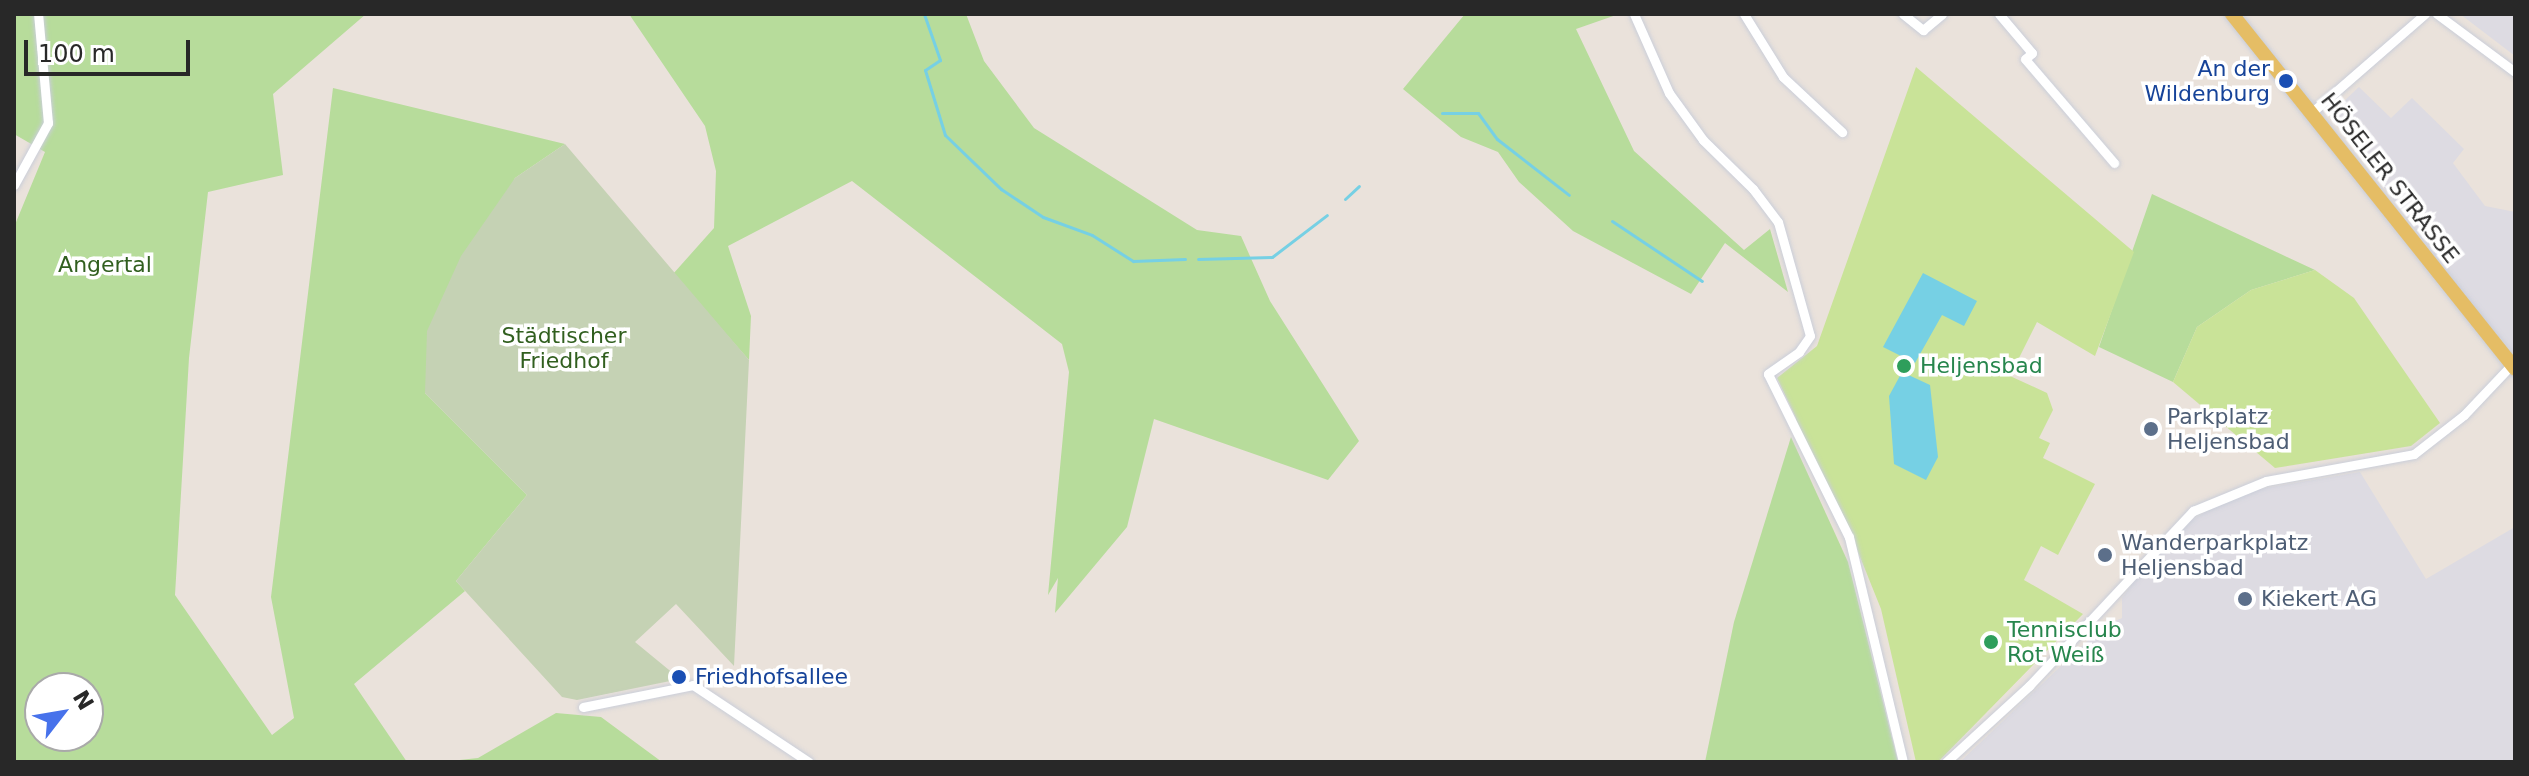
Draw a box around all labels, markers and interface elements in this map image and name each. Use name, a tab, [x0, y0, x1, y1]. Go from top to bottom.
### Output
scale bar	[28, 24, 194, 74]
text: 100 m	[38, 40, 115, 68]
place label: An der Wildenburg	[2145, 55, 2270, 106]
marker: An der Wildenburg	[2277, 72, 2295, 90]
street label: HÖSELER STRASSE	[2315, 88, 2465, 268]
park label: Angertal	[58, 252, 152, 278]
park label: Städtischer Friedhof	[502, 322, 626, 374]
place label: Heljensbad	[1920, 353, 2043, 379]
marker: Heljensbad	[1895, 357, 1913, 375]
place label: Parkplatz Heljensbad	[2167, 403, 2290, 454]
marker: Parkplatz Heljensbad	[2142, 420, 2160, 438]
place label: Wanderparkplatz Heljensbad	[2121, 529, 2308, 580]
marker: Wanderparkplatz Heljensbad	[2096, 546, 2114, 564]
place label: Kiekert AG	[2261, 586, 2377, 612]
marker: Kiekert AG	[2236, 590, 2254, 608]
place label: Tennisclub Rot Weiß	[2007, 616, 2122, 668]
marker: Tennisclub Rot Weiß	[1982, 633, 2000, 651]
place label: Friedhofsallee	[695, 664, 848, 690]
marker: Friedhofsallee	[670, 668, 688, 686]
north arrow	[24, 672, 104, 752]
text: N	[68, 686, 99, 715]

